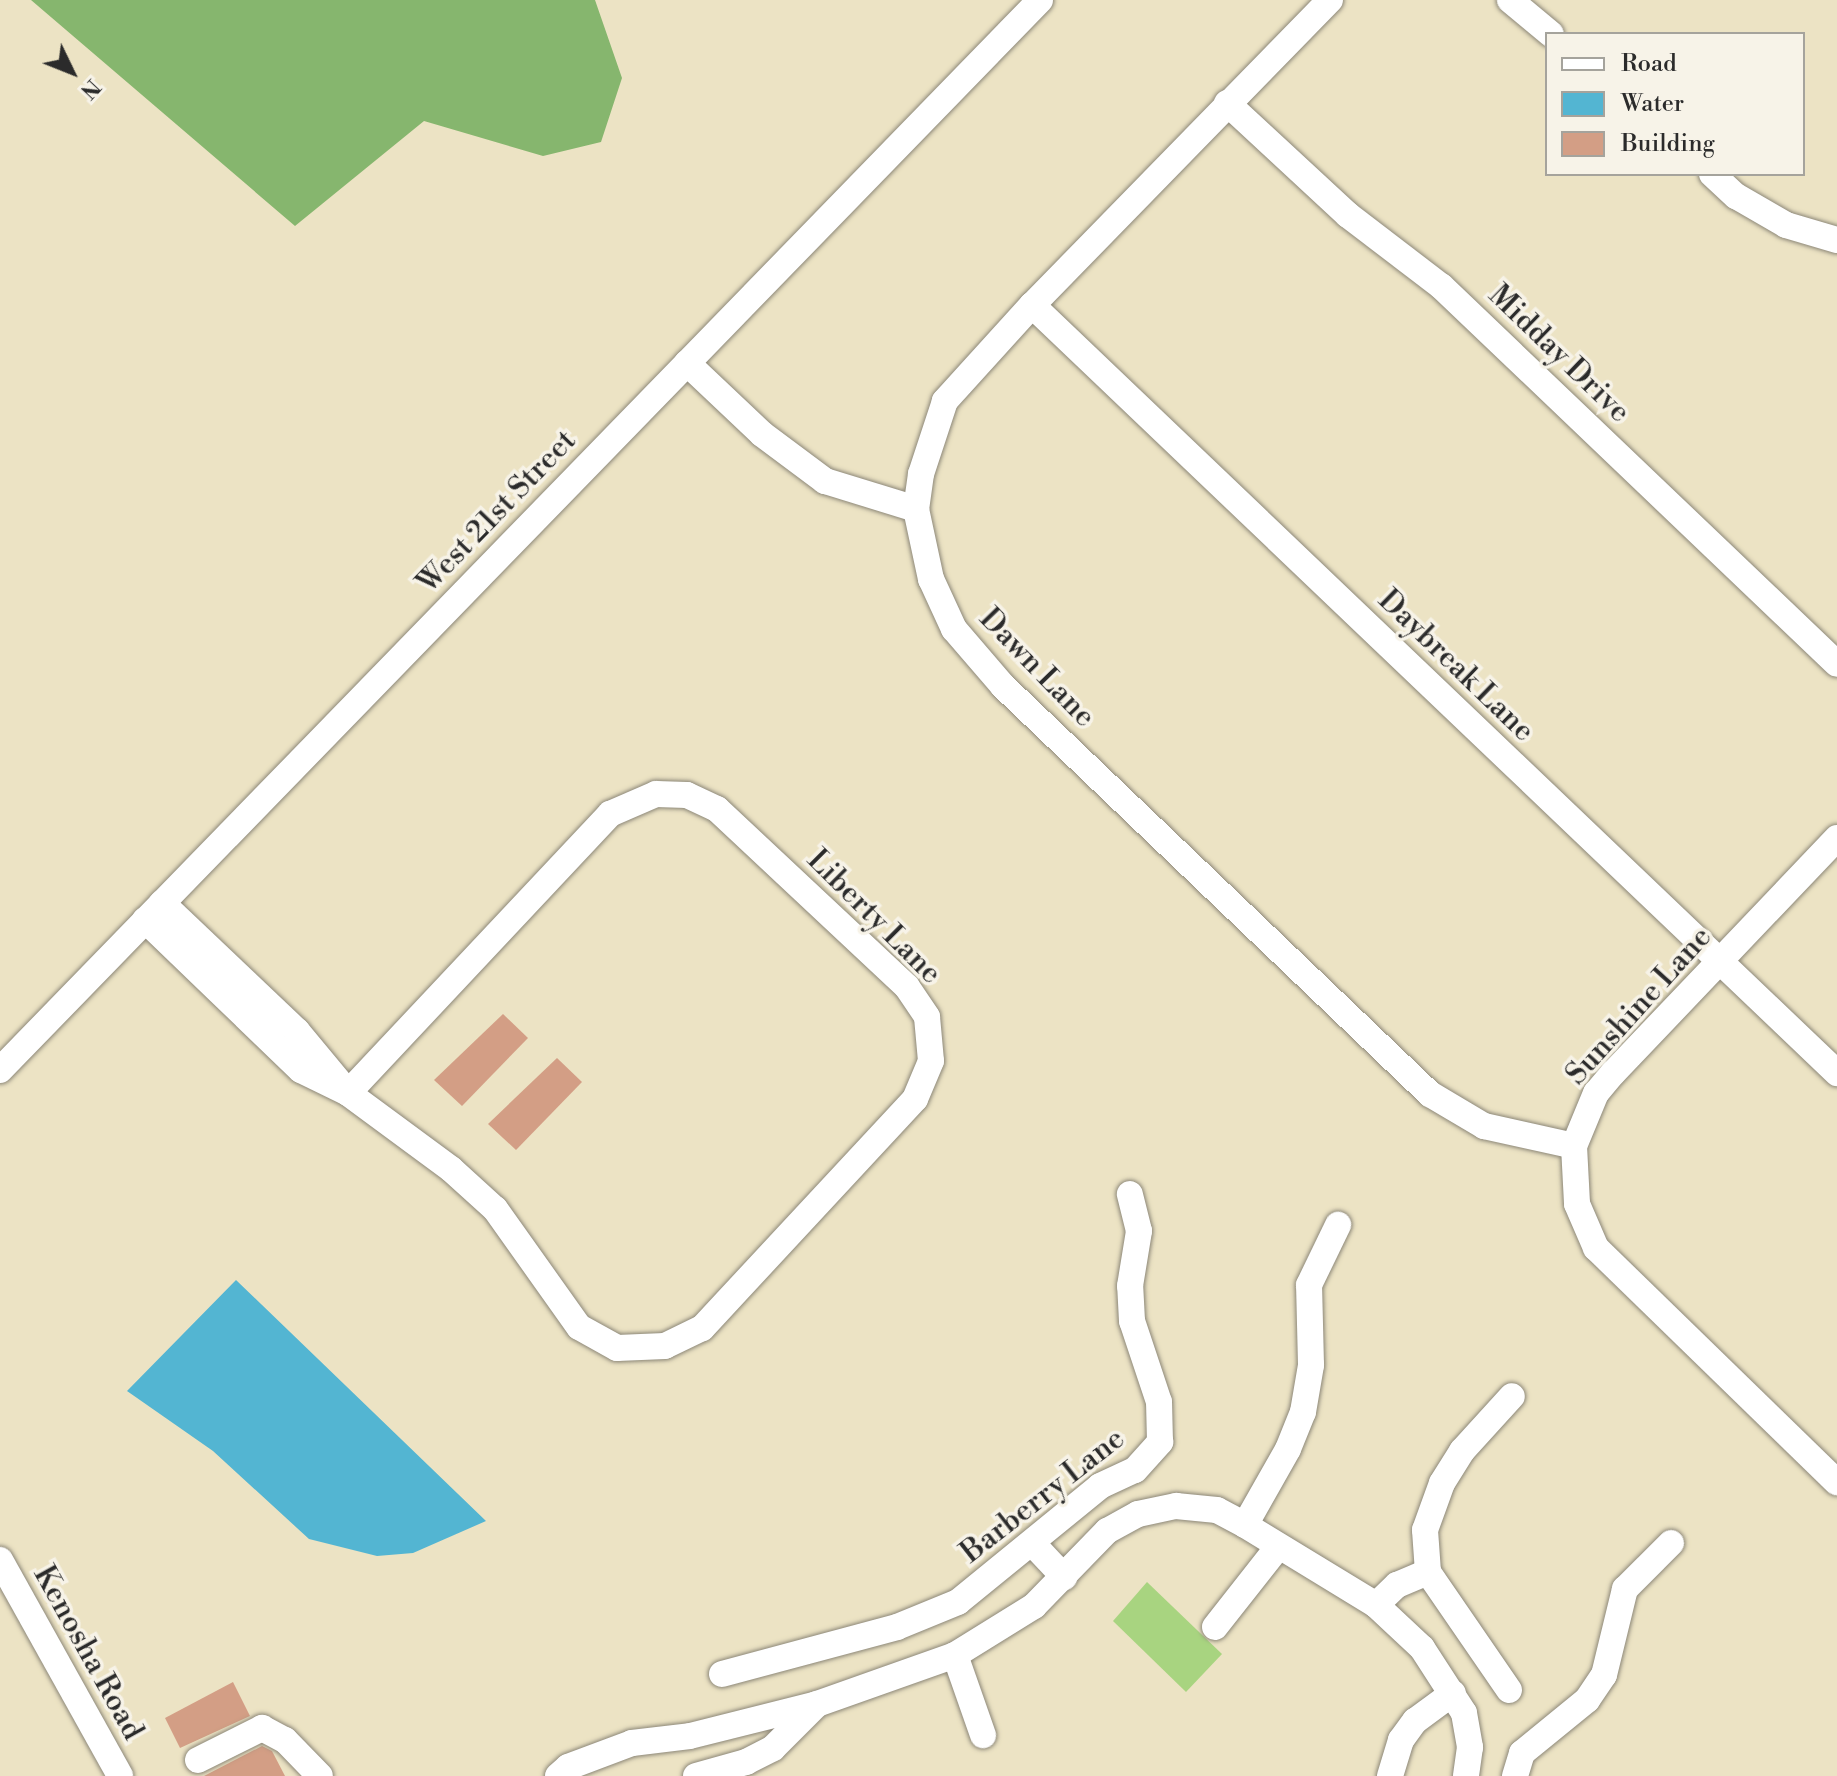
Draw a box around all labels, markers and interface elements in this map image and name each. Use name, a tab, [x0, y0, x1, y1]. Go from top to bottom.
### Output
north arrow	[32, 32, 112, 112]
legend	[1545, 32, 1805, 176]
text: Road	[1621, 49, 1677, 79]
text: N	[74, 73, 106, 104]
text: Water	[1621, 89, 1684, 119]
text: Building	[1621, 129, 1715, 159]
street label: Midday Drive	[1481, 278, 1637, 430]
street label: West 21st Street	[410, 423, 584, 601]
street label: Daybreak Lane	[1371, 583, 1541, 749]
street label: Dawn Lane	[972, 601, 1102, 735]
street label: Liberty Lane	[799, 842, 949, 992]
street label: Sunshine Lane	[1559, 919, 1719, 1093]
street label: Barberry Lane	[954, 1421, 1132, 1571]
street label: Kenosha Road	[25, 1560, 151, 1746]

